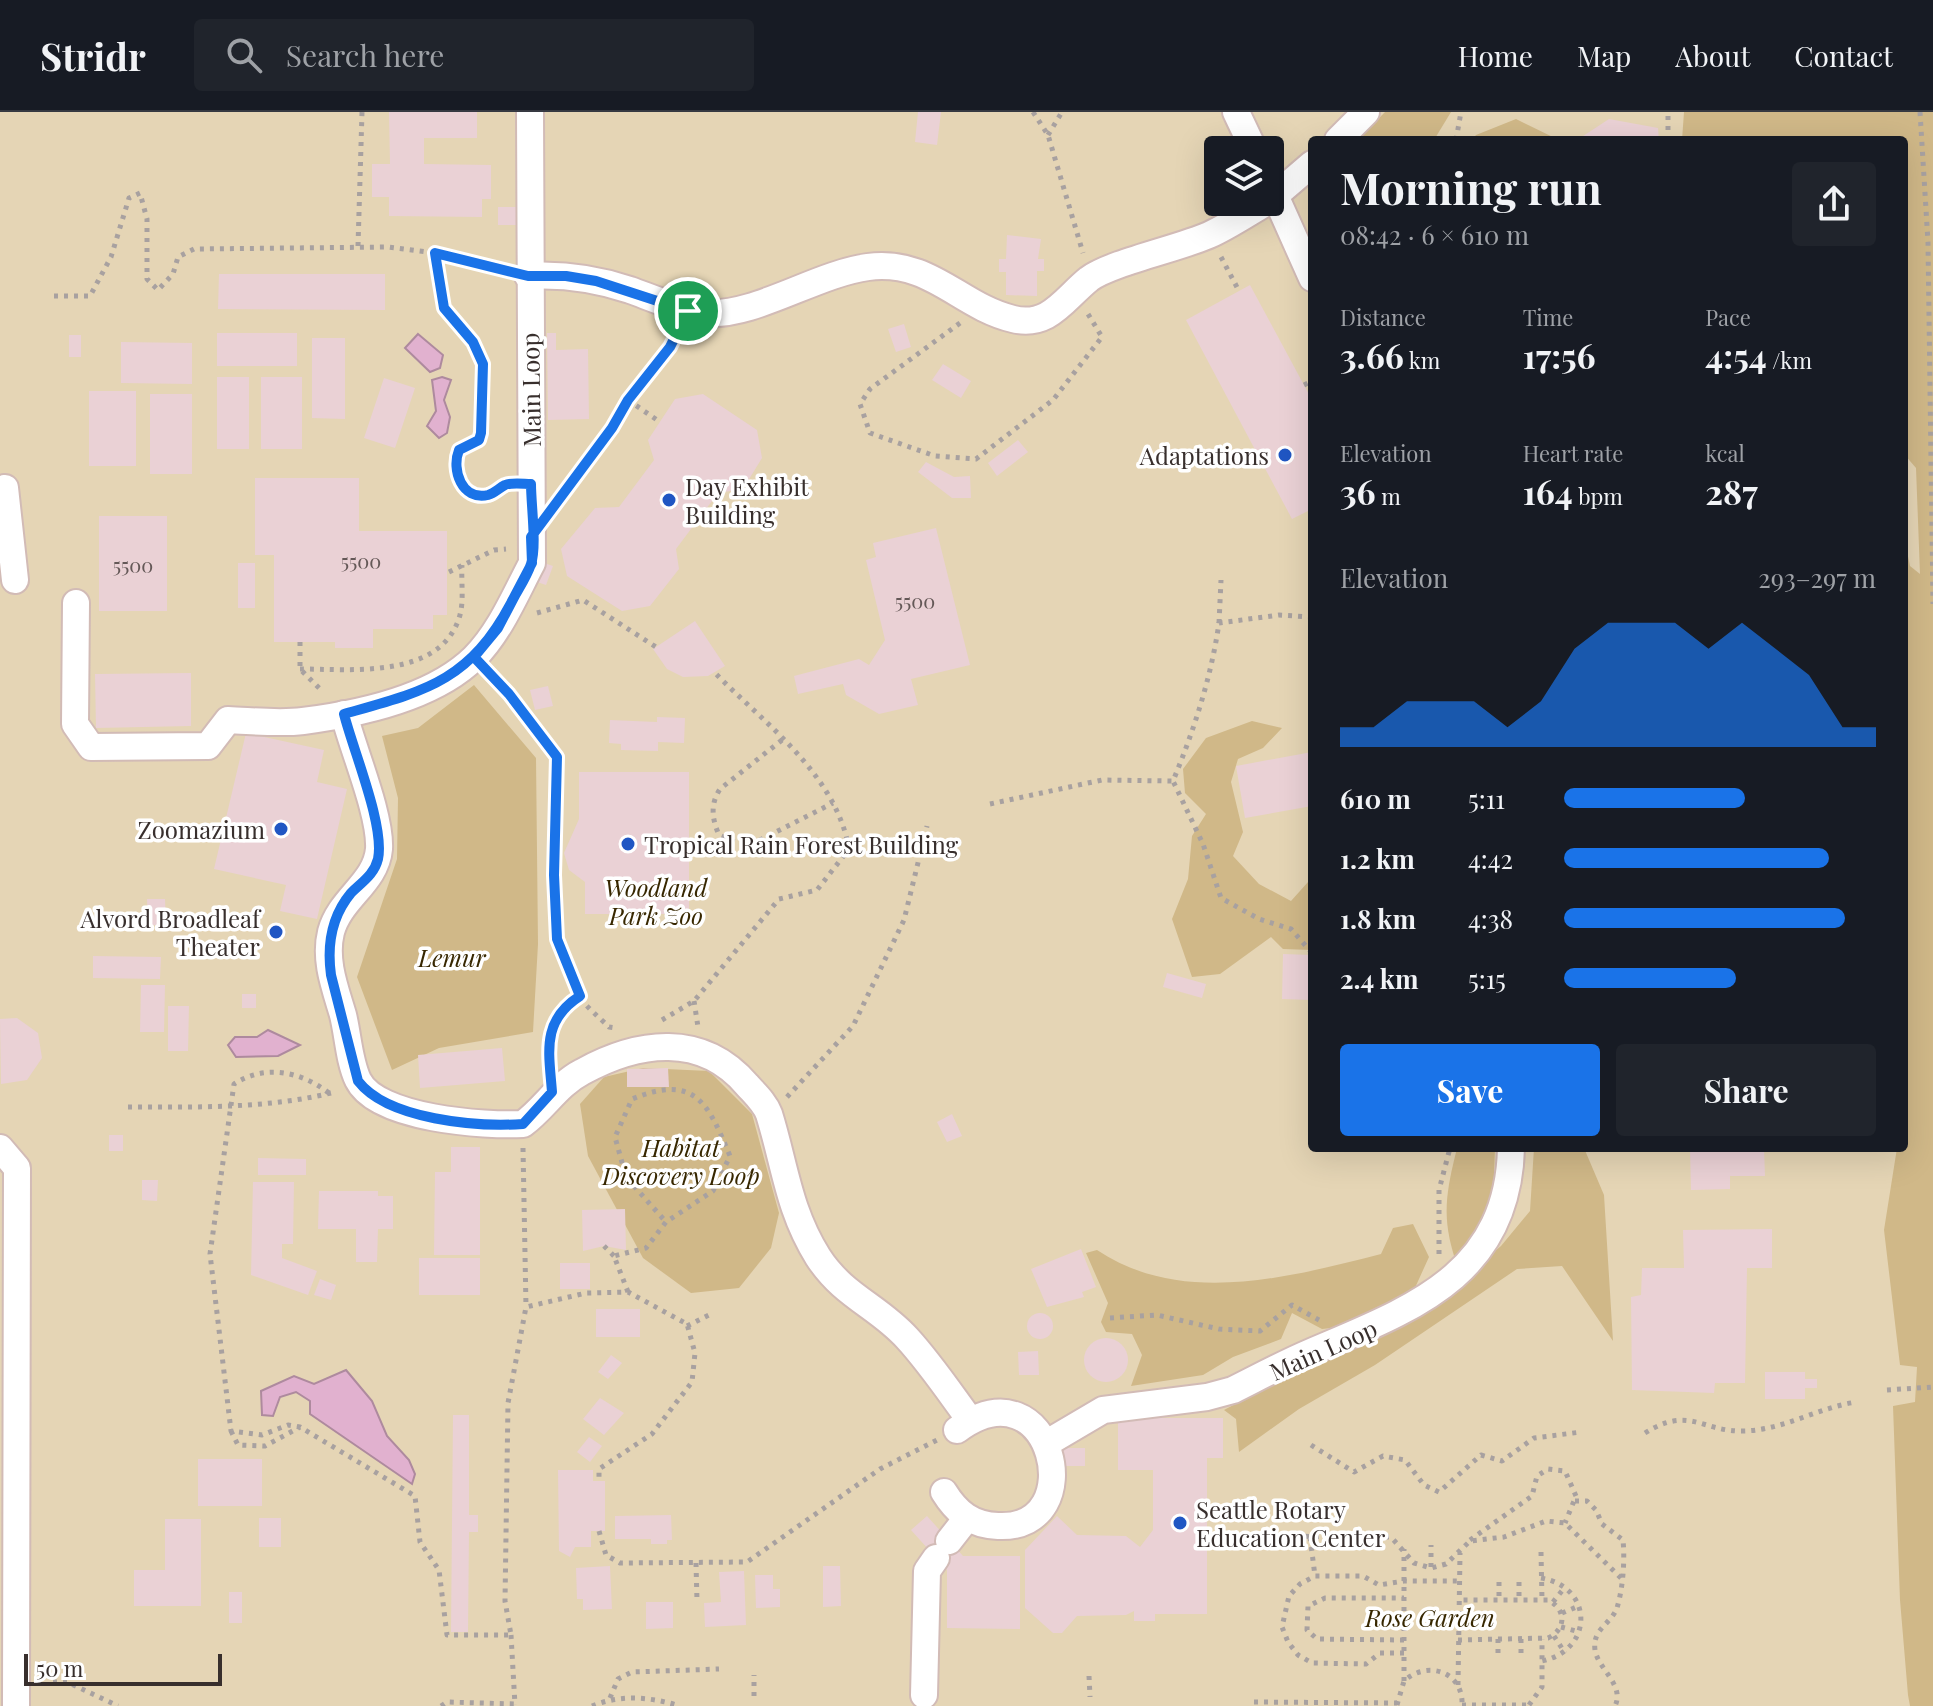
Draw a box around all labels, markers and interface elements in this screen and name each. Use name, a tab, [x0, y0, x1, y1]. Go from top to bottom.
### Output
search box	[194, 19, 754, 91]
text: Stridr	[40, 30, 146, 81]
icon: search	[222, 33, 266, 77]
text: Search here	[286, 35, 444, 75]
text: Home	[1458, 37, 1533, 74]
text: Map	[1577, 37, 1631, 74]
text: About	[1675, 37, 1750, 74]
text: Contact	[1794, 37, 1893, 74]
map controls	[1204, 136, 1284, 216]
button: layers	[1204, 136, 1284, 216]
text: Morning run	[1340, 157, 1602, 216]
button: share	[1792, 162, 1876, 246]
text: 08:42 · 6 × 610 m	[1340, 217, 1529, 252]
pin	[654, 277, 722, 345]
icon: arrive	[666, 289, 710, 333]
text: Distance	[1340, 302, 1426, 332]
text: Time	[1523, 302, 1573, 332]
text: Pace	[1705, 302, 1751, 332]
text: 3.66	[1340, 332, 1404, 378]
text: 17:56	[1523, 332, 1596, 378]
text: 4:54	[1705, 332, 1767, 378]
street label: Main Loop	[513, 333, 547, 447]
text: km	[1404, 345, 1440, 375]
text: /km	[1767, 345, 1812, 375]
text: Elevation	[1340, 438, 1432, 468]
text: Heart rate	[1523, 438, 1623, 468]
text: kcal	[1705, 438, 1745, 468]
place label: Adaptations	[1139, 439, 1269, 471]
marker: Adaptations	[1276, 446, 1294, 464]
text: 36	[1340, 468, 1376, 514]
text: 164	[1523, 468, 1573, 514]
text: 287	[1705, 468, 1758, 514]
place label: Day Exhibit Building	[685, 470, 809, 530]
text: m	[1376, 481, 1401, 511]
text: bpm	[1573, 481, 1623, 511]
marker: Day Exhibit Building	[660, 491, 678, 509]
house number: 5500	[341, 547, 381, 574]
house number: 5500	[113, 551, 153, 578]
text: Elevation	[1340, 560, 1448, 595]
text: 293–297 m	[1758, 560, 1876, 595]
house number: 5500	[895, 587, 935, 614]
text: 610 m	[1340, 781, 1411, 816]
text: 5:11	[1468, 781, 1505, 816]
place label: Zoomazium	[138, 813, 265, 845]
marker: Zoomazium	[272, 820, 290, 838]
place label: Tropical Rain Forest Building	[644, 828, 959, 860]
marker: Tropical Rain Forest Building	[619, 835, 637, 853]
text: 1.2 km	[1340, 841, 1415, 876]
text: 4:42	[1468, 841, 1513, 876]
park label: Woodland Park Zoo	[604, 871, 708, 931]
text: 1.8 km	[1340, 901, 1416, 936]
text: 4:38	[1468, 901, 1513, 936]
place label: Alvord Broadleaf Theater	[79, 902, 262, 962]
marker: Alvord Broadleaf Theater	[267, 923, 285, 941]
park label: Lemur	[417, 941, 487, 973]
text: 2.4 km	[1340, 961, 1419, 996]
text: 5:15	[1468, 961, 1506, 996]
button: Save	[1340, 1044, 1600, 1136]
button: Share	[1616, 1044, 1876, 1136]
park label: Habitat Discovery Loop	[601, 1131, 760, 1191]
street label: Main Loop	[1264, 1311, 1382, 1387]
place label: Seattle Rotary Education Center	[1196, 1493, 1386, 1553]
marker: Seattle Rotary Education Center	[1171, 1514, 1189, 1532]
park label: Rose Garden	[1364, 1601, 1495, 1633]
scale bar	[24, 1650, 222, 1686]
text: 50 m	[36, 1653, 83, 1683]

